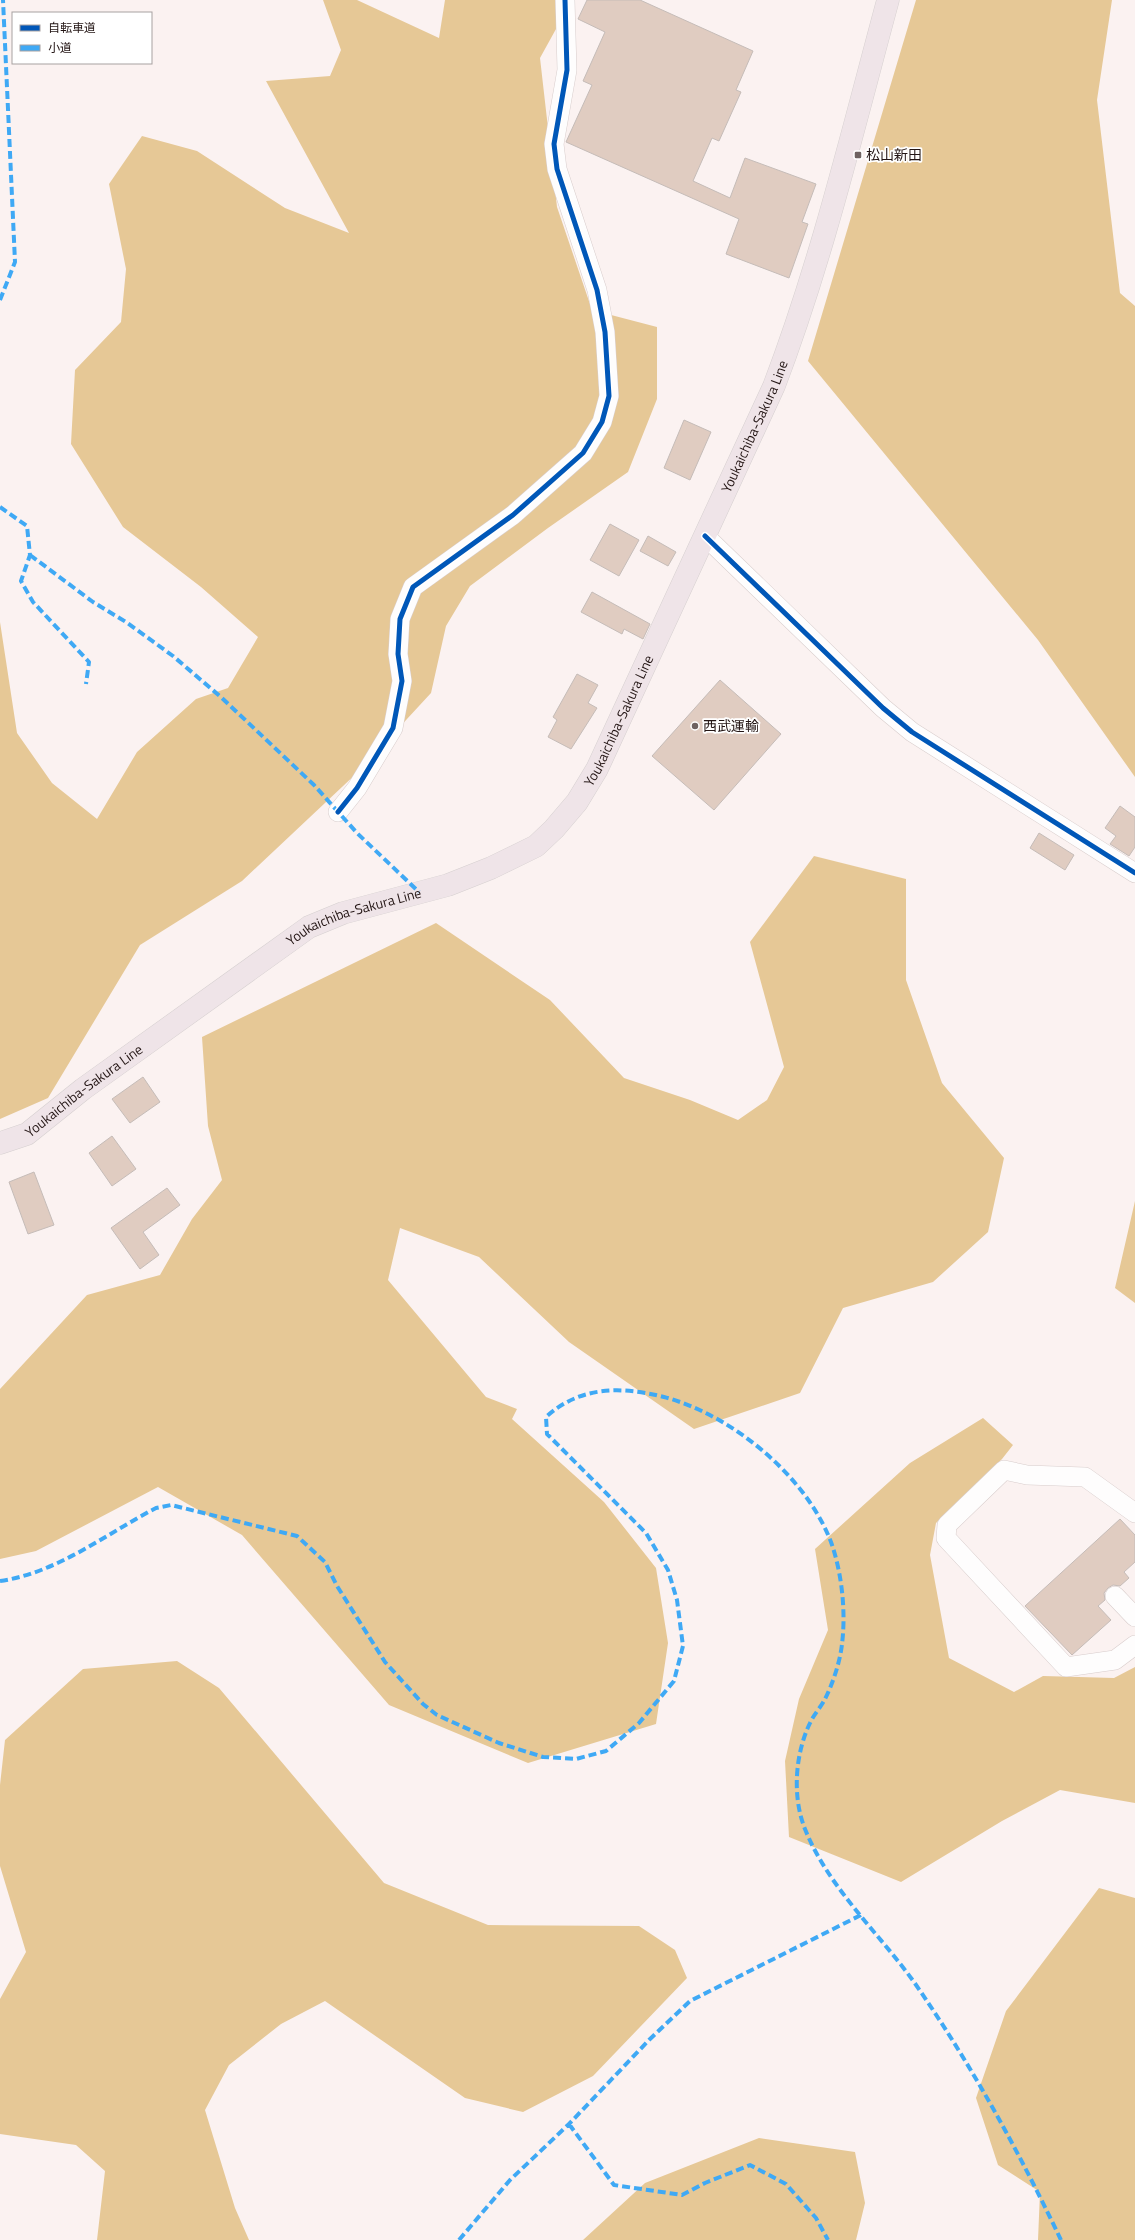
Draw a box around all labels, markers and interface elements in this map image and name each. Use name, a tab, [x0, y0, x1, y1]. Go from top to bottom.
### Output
legend	[12, 12, 152, 64]
text: 自転車道	[48, 18, 96, 37]
text: 小道	[48, 38, 72, 57]
place label: 松山新田	[866, 144, 922, 165]
marker: 松山新田	[853, 150, 863, 160]
street label: Youkaichiba-Sakura Line	[715, 357, 793, 496]
street label: Youkaichiba-Sakura Line	[578, 651, 658, 790]
place label: 西武運輸	[703, 715, 759, 736]
marker: 西武運輸	[690, 721, 700, 731]
street label: Youkaichiba-Sakura Line	[281, 882, 423, 950]
street label: Youkaichiba-Sakura Line	[20, 1039, 147, 1142]

